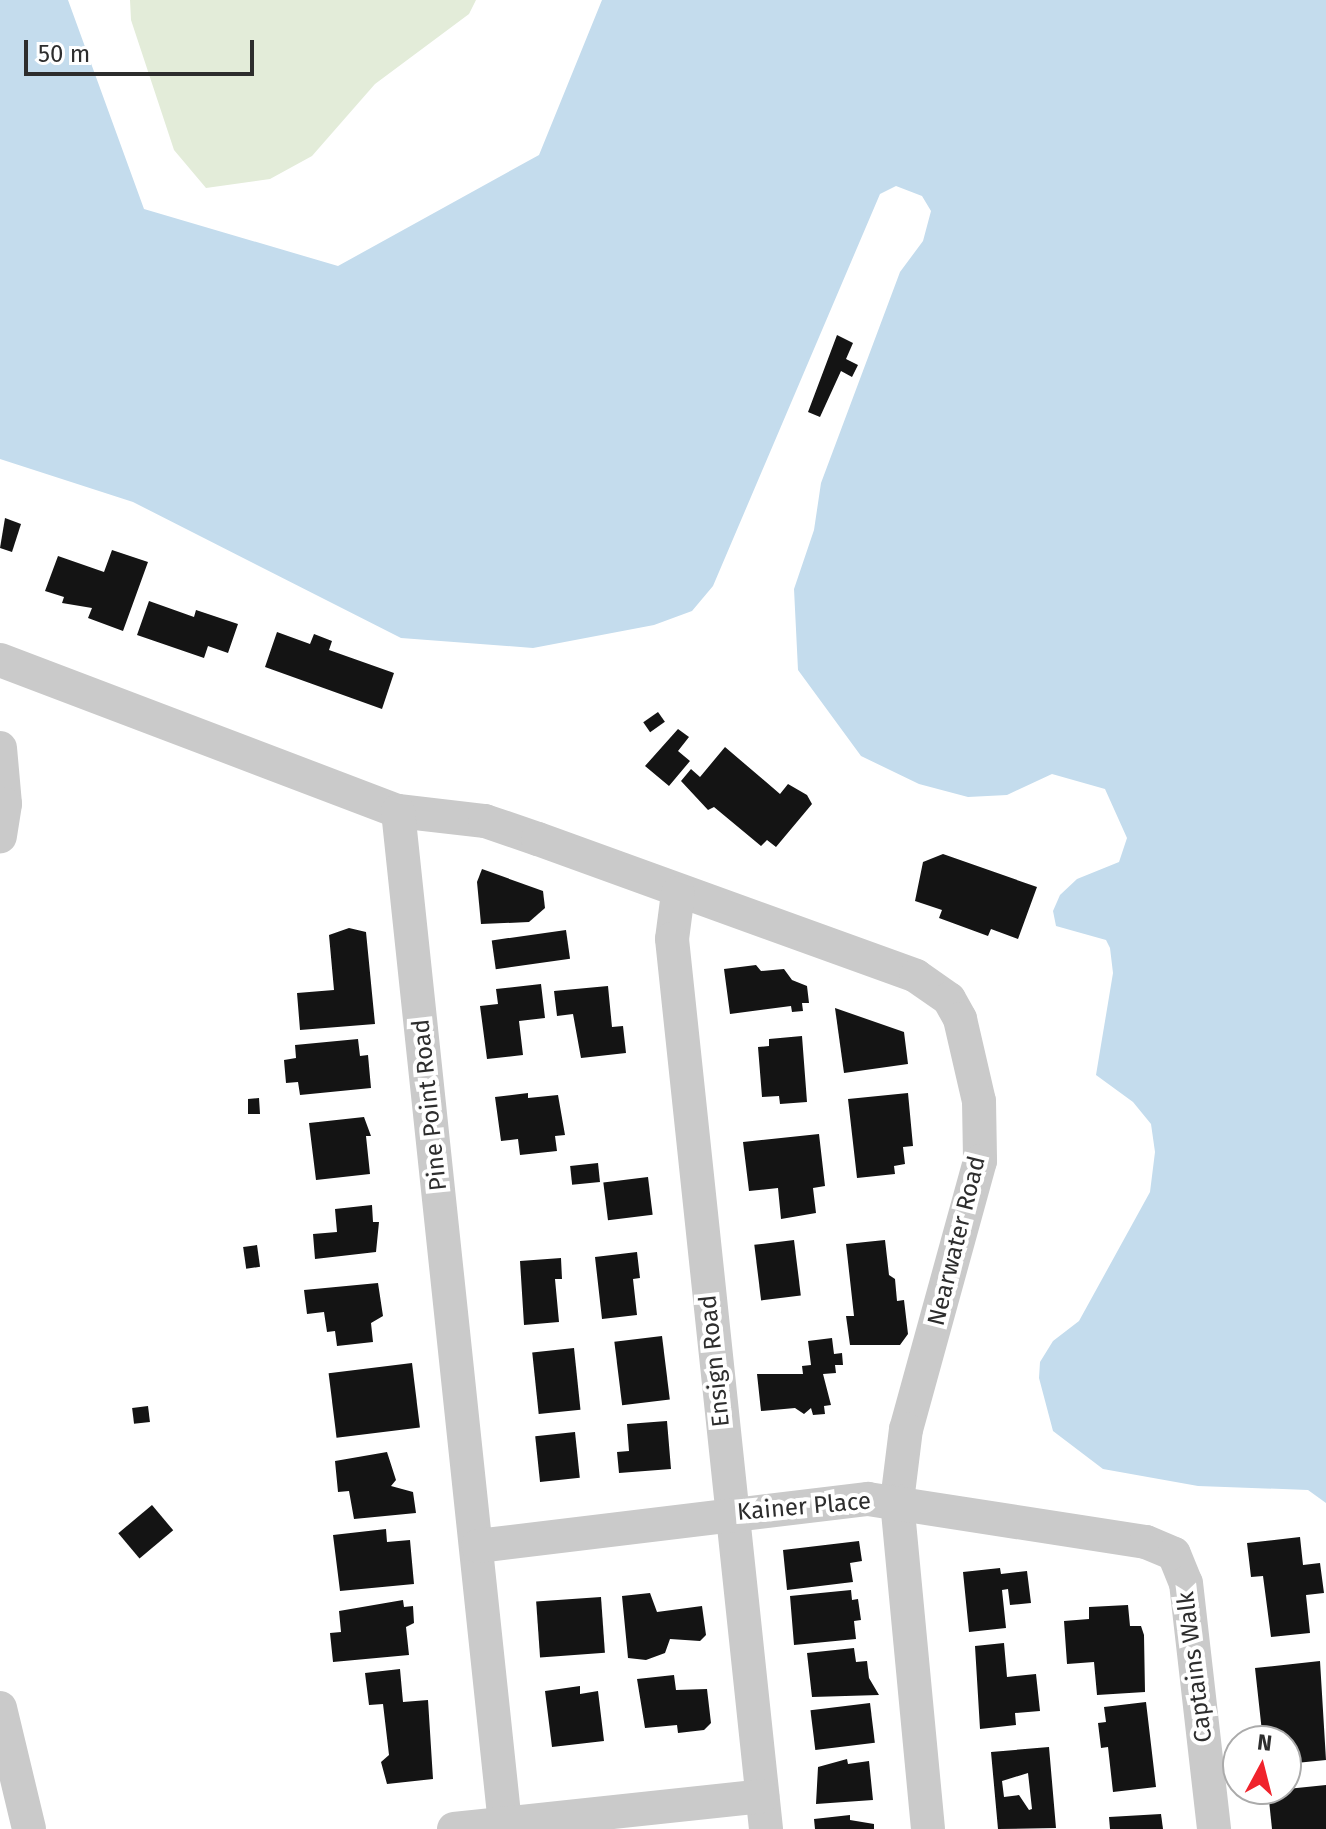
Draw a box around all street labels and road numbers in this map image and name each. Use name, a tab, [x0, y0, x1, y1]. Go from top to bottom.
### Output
street label: Pine Point Road	[407, 1018, 453, 1192]
street label: Nearwater Road	[922, 1153, 992, 1329]
street label: Ensign Road	[694, 1293, 736, 1429]
street label: Kainer Place	[736, 1487, 872, 1527]
street label: Captains Walk	[1171, 1590, 1219, 1744]

